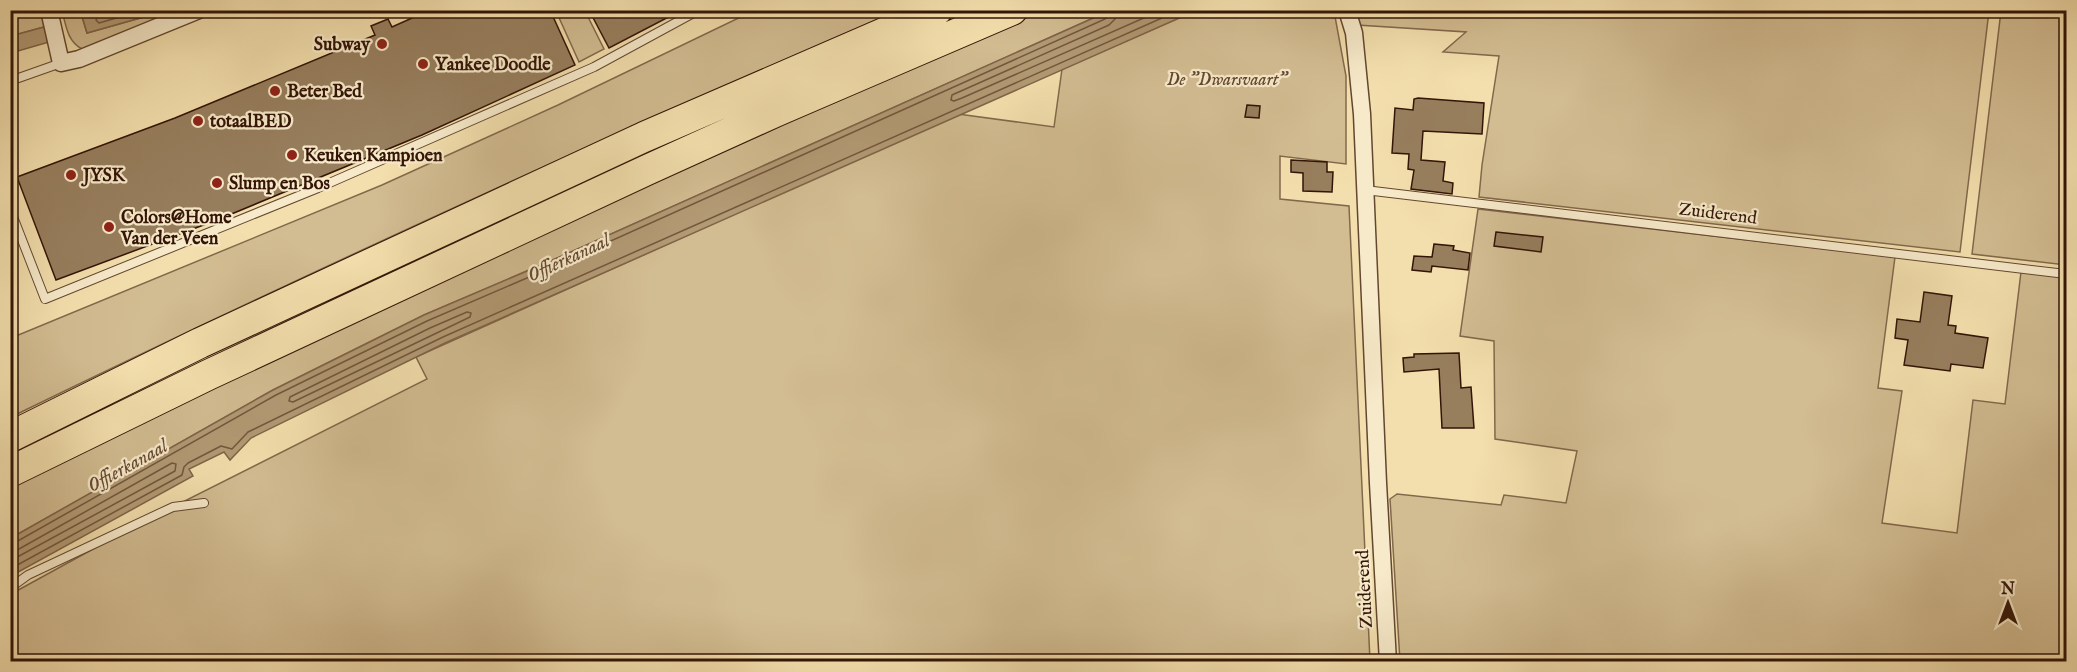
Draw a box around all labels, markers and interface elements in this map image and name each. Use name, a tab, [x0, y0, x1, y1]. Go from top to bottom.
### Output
place label: Subway	[314, 34, 371, 57]
marker: Subway	[375, 37, 389, 51]
place label: Yankee Doodle	[435, 54, 551, 77]
marker: Yankee Doodle	[416, 57, 430, 71]
park label: De "Dwarsvaart"	[1167, 69, 1289, 92]
place label: Beter Bed	[287, 81, 362, 104]
marker: Beter Bed	[268, 84, 282, 98]
place label: totaalBED	[209, 111, 292, 134]
marker: totaalBED	[191, 114, 205, 128]
place label: Keuken Kampioen	[304, 145, 443, 168]
marker: Keuken Kampioen	[285, 148, 299, 162]
place label: JYSK	[81, 165, 126, 188]
marker: JYSK	[64, 168, 78, 182]
place label: Slump en Bos	[229, 173, 330, 196]
marker: Slump en Bos	[210, 176, 224, 190]
street label: Zuiderend	[1677, 198, 1759, 231]
place label: Colors@Home Van der Veen	[120, 207, 232, 251]
marker: Colors@Home Van der Veen	[102, 220, 116, 234]
water label: Offierkanaal	[523, 227, 616, 288]
water label: Offierkanaal	[83, 433, 174, 499]
street label: Zuiderend	[1352, 549, 1379, 629]
north arrow	[1978, 573, 2038, 633]
text: N	[2000, 580, 2015, 600]

